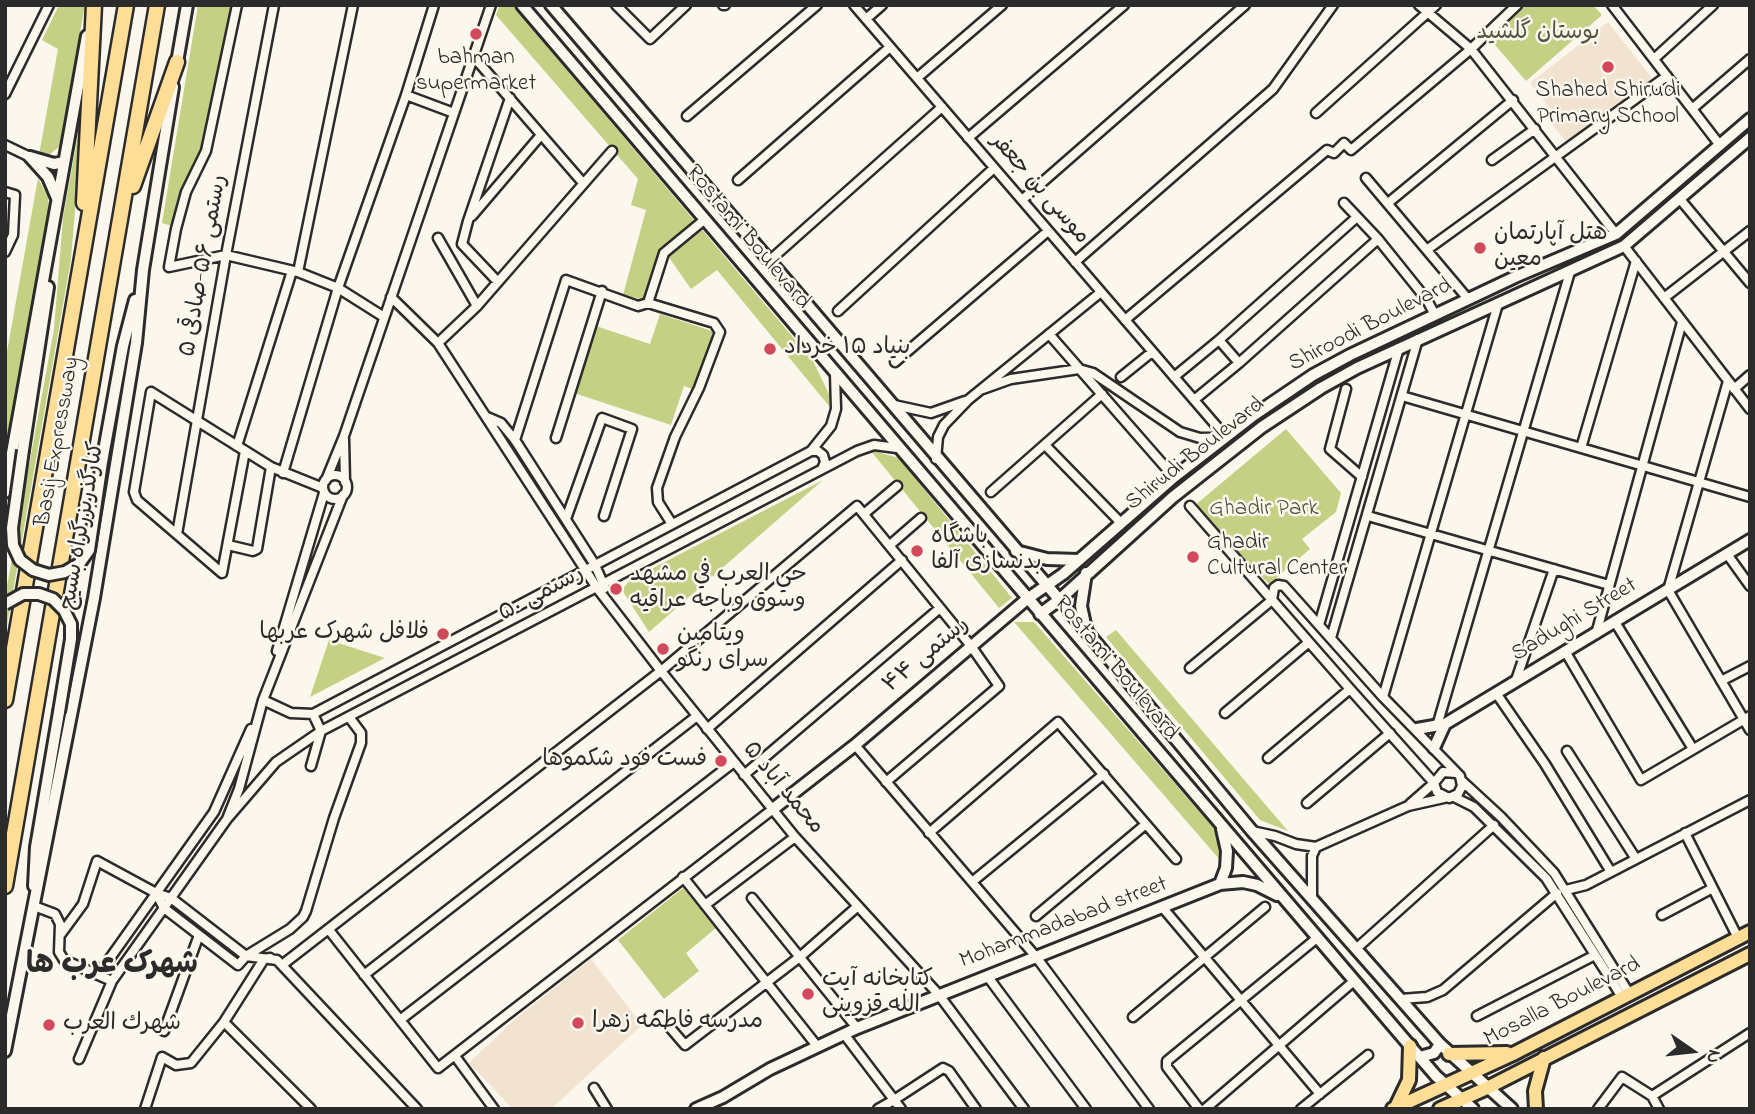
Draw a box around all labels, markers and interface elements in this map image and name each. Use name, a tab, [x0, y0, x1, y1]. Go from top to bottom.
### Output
park label: بوستان گلشید	[1476, 20, 1600, 48]
marker: bahman supermarket	[468, 26, 484, 42]
place label: bahman supermarket	[416, 45, 536, 99]
marker: Shahed Shirudi Primary School	[1600, 59, 1616, 75]
place label: Shahed Shirudi Primary School	[1535, 78, 1681, 132]
street label: موسی بن جعفر	[983, 129, 1095, 251]
street label: Rostami Boulevard	[678, 160, 816, 316]
street label: رستمی ۵۶-صادقی ۵	[175, 173, 235, 359]
place label: هتل آپارتمان معین	[1494, 221, 1608, 275]
marker: هتل آپارتمان معین	[1472, 240, 1488, 256]
street label: Shiroodi Boulevard	[1285, 273, 1457, 379]
place label: بنیاد ۱۵ خرداد	[784, 335, 910, 363]
marker: بنیاد ۱۵ خرداد	[762, 341, 778, 357]
street label: Basij Expressway	[30, 355, 88, 529]
street label: Shirudi Boulevard	[1121, 392, 1271, 518]
street label: کنارگذربزرگراه بسیج	[56, 440, 112, 612]
park label: Ghadir Park	[1209, 496, 1319, 524]
place label: باشگاه بدنسازی آلفا	[931, 524, 1042, 578]
place label: Ghadir Cultural Center	[1207, 530, 1346, 584]
marker: باشگاه بدنسازی آلفا	[909, 543, 925, 559]
marker: Ghadir Cultural Center	[1185, 549, 1201, 565]
street label: رستمی ۵۰	[494, 561, 590, 629]
place label: حي العرب في مشهد وسوق وباجه عراقيه	[630, 562, 807, 616]
street label: Sadughi Street	[1507, 573, 1643, 669]
marker: حي العرب في مشهد وسوق وباجه عراقيه	[608, 581, 624, 597]
street label: Rostami Boulevard	[1046, 591, 1184, 747]
street label: رستمی ۴۴	[878, 612, 976, 700]
place label: فلافل شهرک عربها	[259, 620, 429, 648]
place label: ویتامین سرای رنگو	[677, 622, 769, 676]
marker: فلافل شهرک عربها	[435, 626, 451, 642]
marker: ویتامین سرای رنگو	[655, 641, 671, 657]
street label: محمد آباد ۵	[735, 737, 829, 841]
place label: فست فود شکموها	[542, 747, 707, 775]
marker: فست فود شکموها	[713, 753, 729, 769]
street label: Mohammadabad street	[956, 872, 1172, 976]
district label: شهرک عرب ها	[26, 949, 198, 985]
street label: Mosalla Boulevard	[1480, 952, 1646, 1054]
place label: کتابخانه آیت الله قزوینی	[822, 967, 933, 1021]
marker: کتابخانه آیت الله قزوینی	[800, 986, 816, 1002]
place label: مدرسه فاطمه زهرا	[592, 1009, 763, 1037]
place label: شهرك العرب	[63, 1011, 181, 1039]
marker: مدرسه فاطمه زهرا	[570, 1015, 586, 1031]
north arrow	[1657, 1016, 1727, 1086]
marker: شهرك العرب	[41, 1017, 57, 1033]
text: N	[1698, 1047, 1728, 1066]

